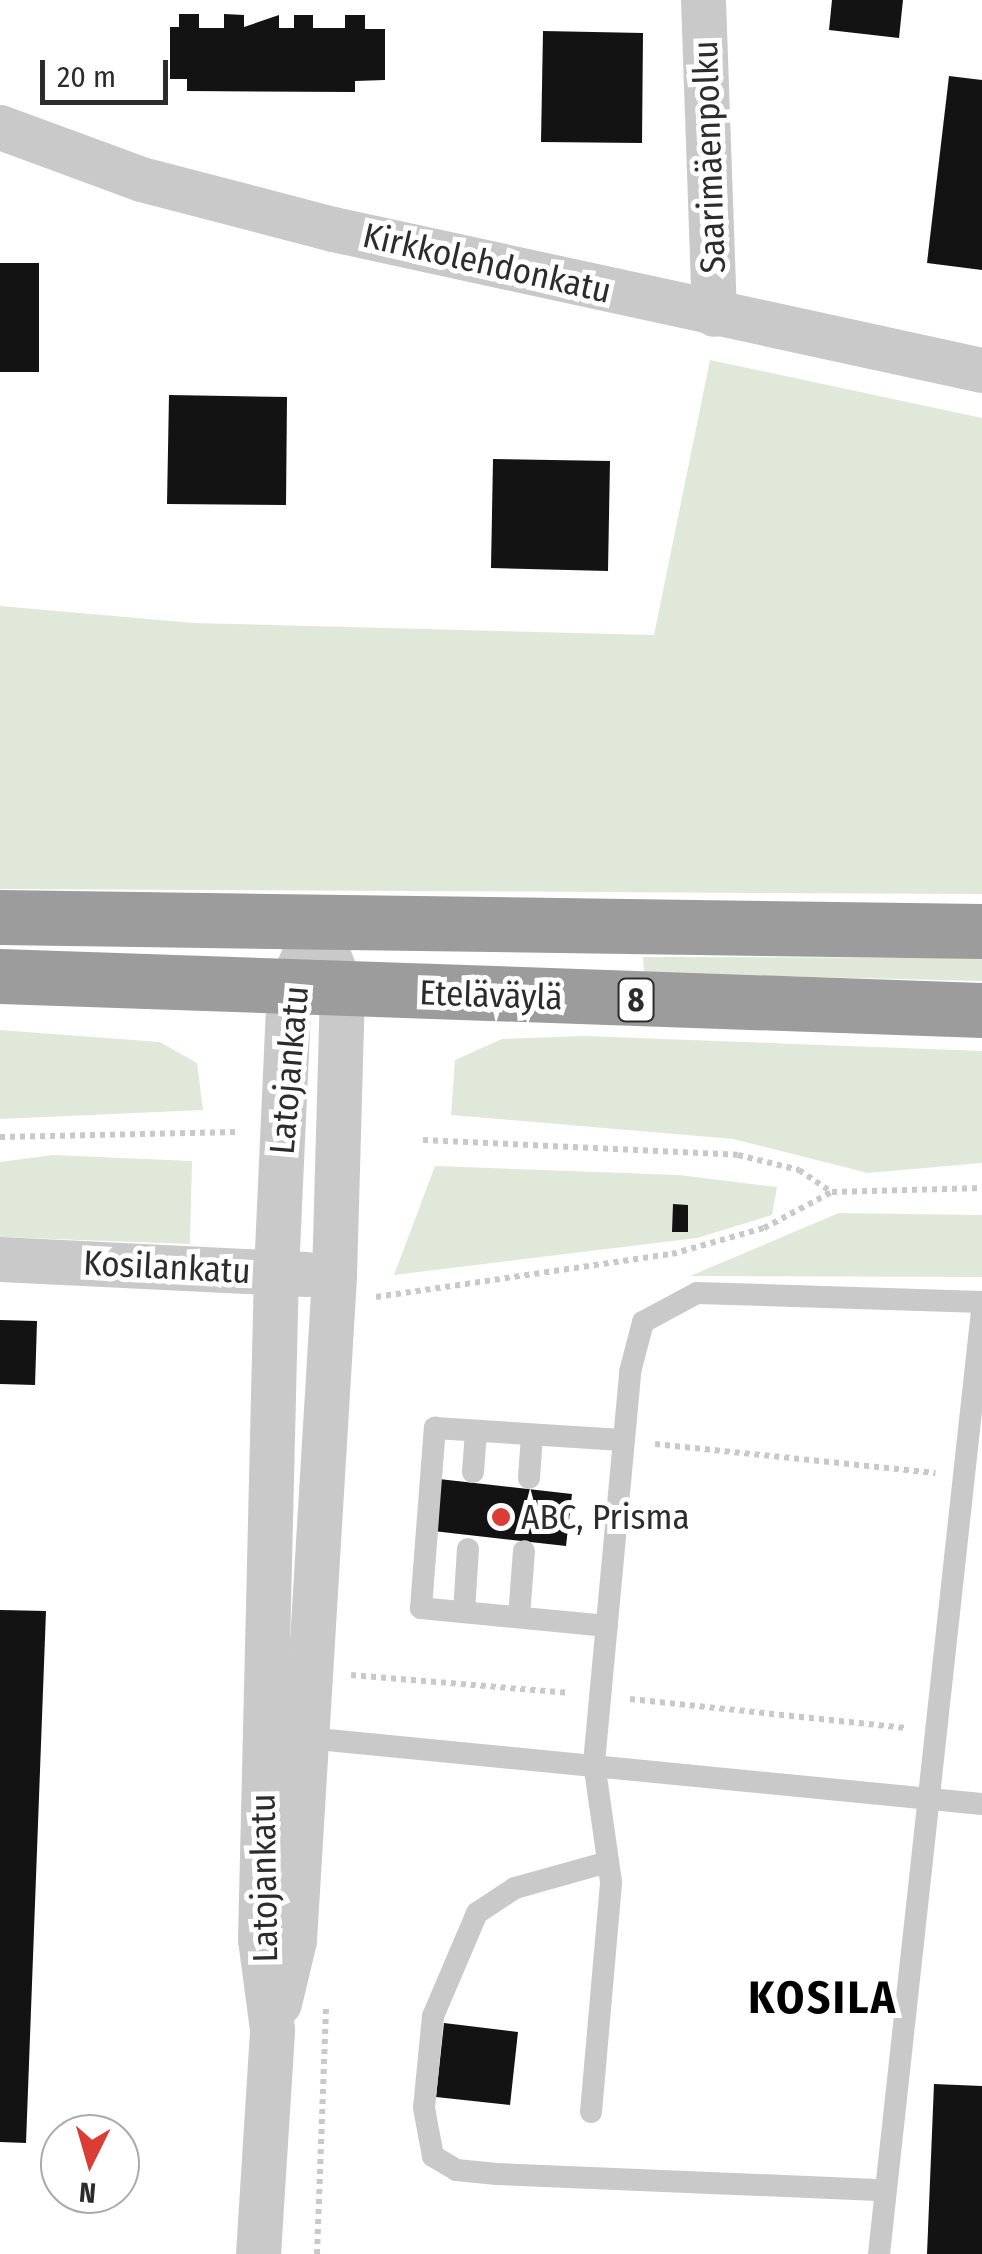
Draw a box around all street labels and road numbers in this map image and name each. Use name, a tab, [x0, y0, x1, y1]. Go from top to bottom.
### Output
street label: Saarimäenpolku	[684, 40, 734, 274]
street label: Kirkkolehdonkatu	[359, 214, 615, 312]
street label: Eteläväylä	[419, 972, 563, 1018]
road number: 8	[616, 973, 656, 1027]
street label: Latojankatu	[261, 984, 317, 1156]
street label: Kosilankatu	[82, 1242, 252, 1292]
street label: Latojankatu	[242, 1793, 286, 1963]

